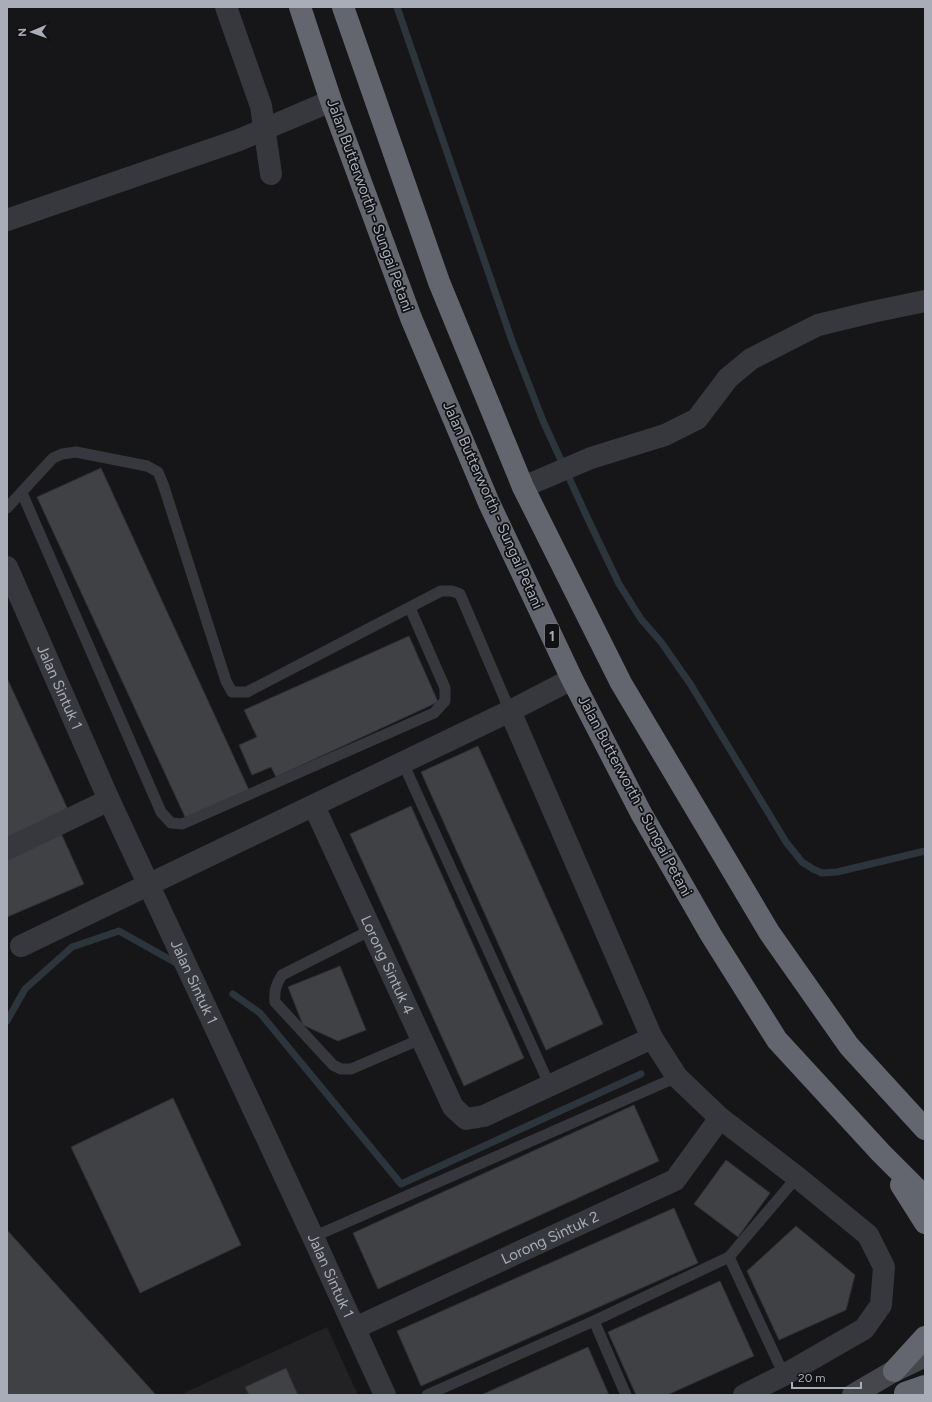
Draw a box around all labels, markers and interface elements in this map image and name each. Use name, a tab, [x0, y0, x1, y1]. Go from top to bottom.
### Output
north arrow	[12, 12, 52, 52]
text: N	[16, 28, 29, 37]
street label: Jalan Butterworth - Sungai Petani	[323, 96, 417, 314]
street label: Jalan Butterworth - Sungai Petani	[439, 399, 547, 611]
road number: 1	[545, 624, 559, 648]
street label: Jalan Sintuk 1	[33, 642, 86, 732]
street label: Jalan Butterworth - Sungai Petani	[574, 692, 696, 900]
street label: Lorong Sintuk 4	[357, 913, 418, 1017]
street label: Jalan Sintuk 1	[167, 937, 221, 1027]
street label: Lorong Sintuk 2	[498, 1207, 602, 1268]
street label: Jalan Sintuk 1	[304, 1231, 358, 1321]
scale bar	[792, 1364, 861, 1390]
text: 20 m	[798, 1371, 826, 1385]

